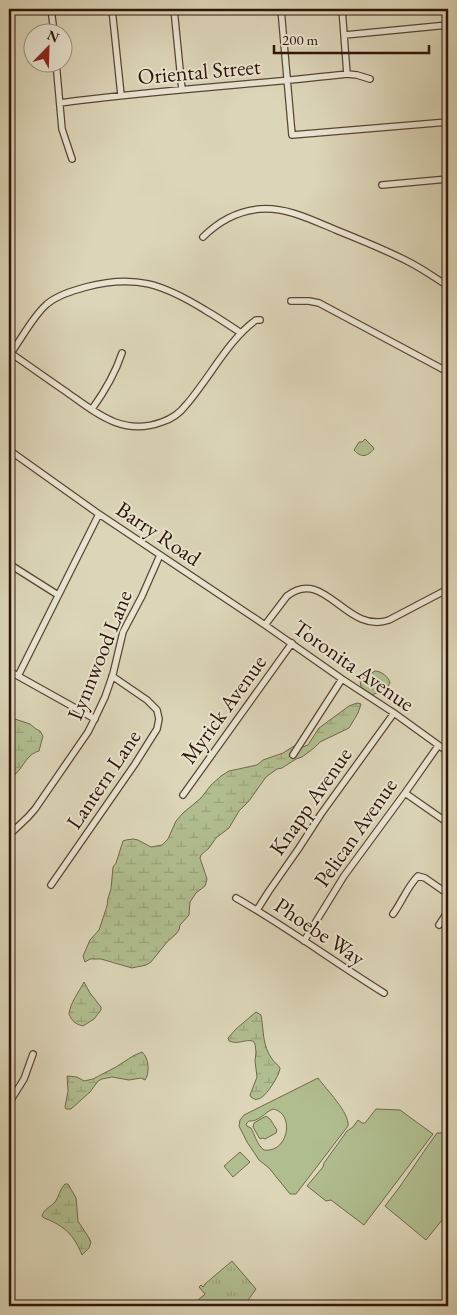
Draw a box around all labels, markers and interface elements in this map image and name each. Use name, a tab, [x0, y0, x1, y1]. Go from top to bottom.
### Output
north arrow	[22, 22, 72, 72]
scale bar	[274, 22, 430, 54]
text: N	[44, 26, 62, 47]
text: 200 m	[282, 30, 319, 49]
street label: Oriental Street	[136, 52, 262, 91]
street label: Barry Road	[111, 494, 208, 573]
street label: Lynnwood Lane	[60, 586, 139, 724]
street label: Toronita Avenue	[287, 613, 420, 718]
street label: Myrick Avenue	[174, 649, 273, 770]
street label: Lantern Lane	[60, 724, 148, 835]
street label: Knapp Avenue	[262, 741, 359, 861]
street label: Pelican Avenue	[307, 772, 404, 893]
street label: Phoebe Way	[269, 890, 371, 973]

